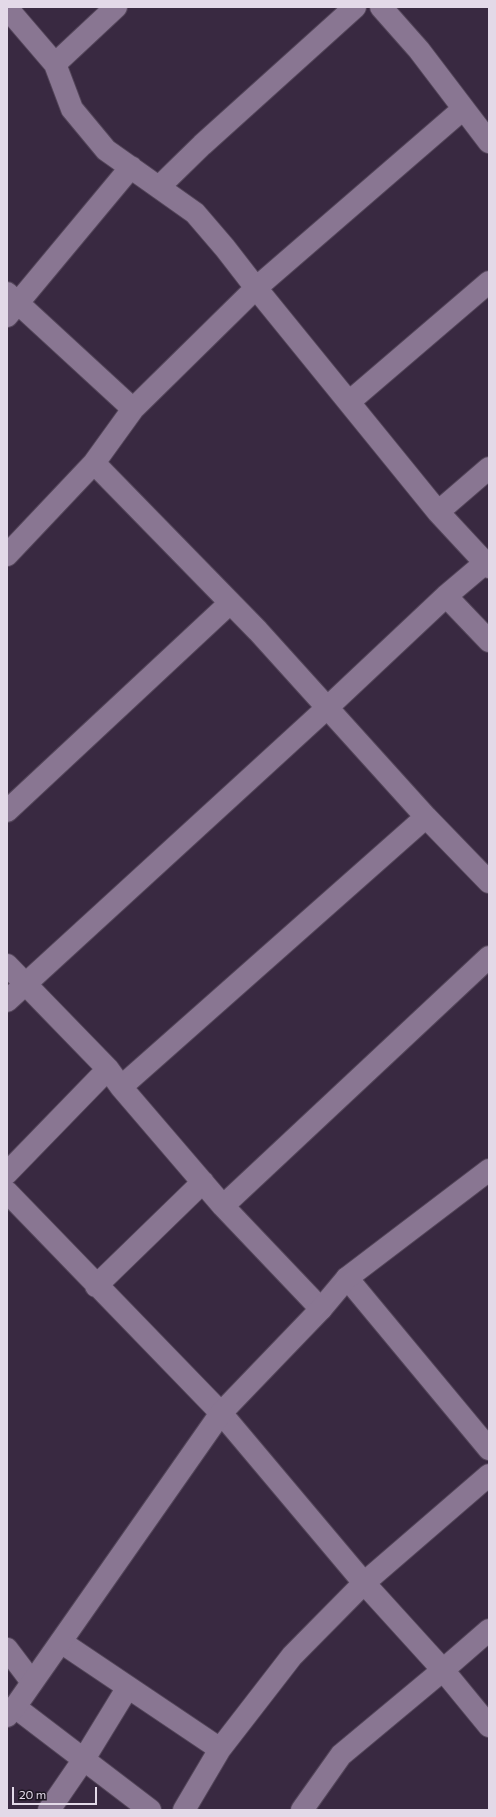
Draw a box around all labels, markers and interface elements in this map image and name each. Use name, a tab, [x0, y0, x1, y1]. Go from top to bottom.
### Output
scale bar	[14, 1779, 99, 1805]
text: 20 m	[19, 1787, 46, 1801]

